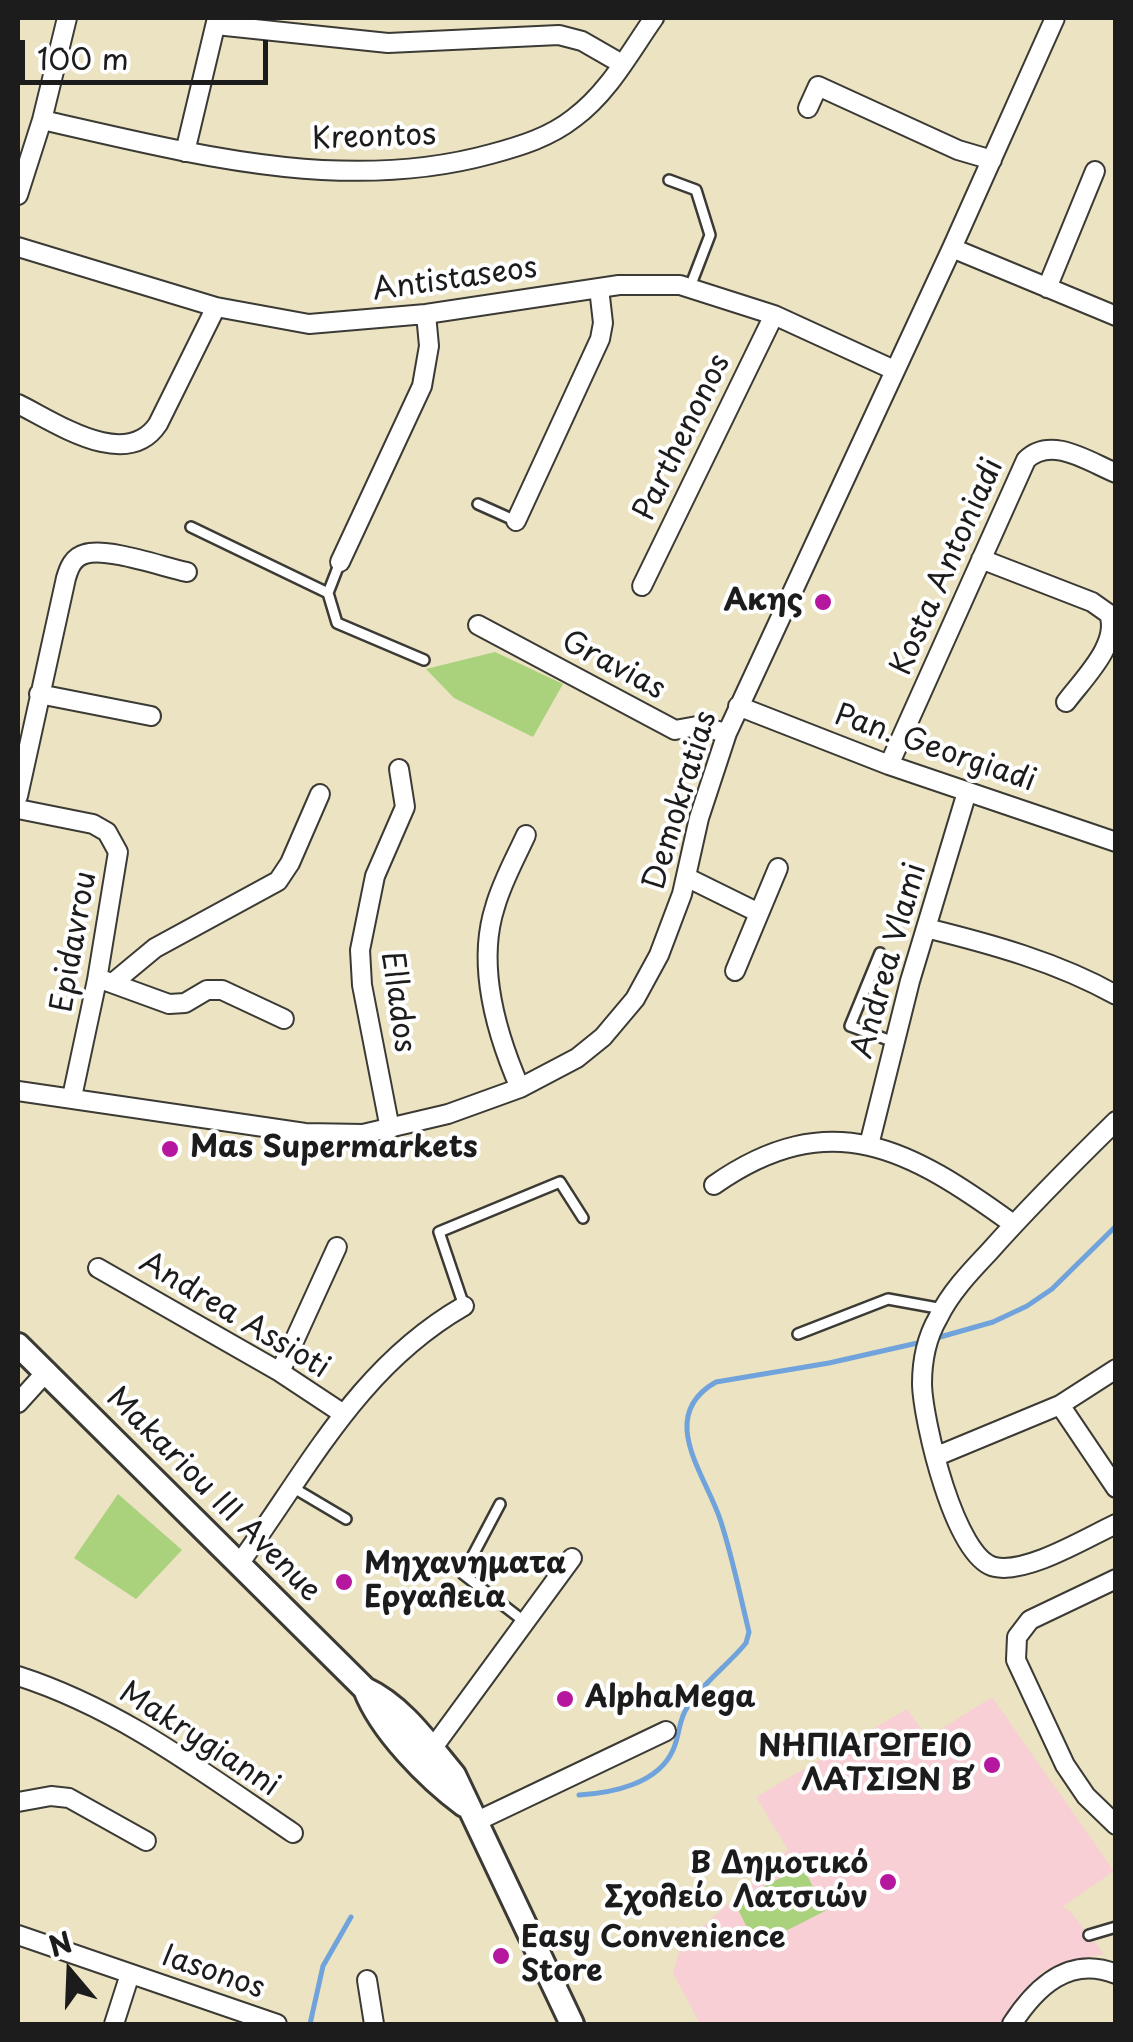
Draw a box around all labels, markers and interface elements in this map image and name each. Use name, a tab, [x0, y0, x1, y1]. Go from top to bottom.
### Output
scale bar	[25, 20, 272, 82]
text: 100 m	[37, 35, 129, 80]
street label: Kreontos	[311, 118, 437, 158]
street label: Antistaseos	[370, 251, 540, 309]
street label: Parthenonos	[627, 349, 739, 527]
street label: Kosta Antoniadi	[884, 453, 1012, 681]
place label: Ακης	[724, 584, 803, 620]
marker: Ακης	[812, 591, 834, 613]
street label: Gravias	[555, 624, 671, 708]
street label: Pan. Georgiadi	[830, 698, 1040, 800]
street label: Demokratias	[637, 707, 725, 895]
street label: Andrea Vlami	[845, 859, 935, 1063]
street label: Epidavrou	[45, 869, 105, 1015]
street label: Ellados	[372, 949, 422, 1055]
place label: Mas Supermarkets	[190, 1131, 478, 1167]
marker: Mas Supermarkets	[159, 1138, 181, 1160]
street label: Andrea Assioti	[132, 1245, 336, 1387]
street label: Makariou III Avenue	[98, 1380, 328, 1610]
place label: Μηχανηματα Εργαλεια	[364, 1547, 566, 1618]
marker: Μηχανηματα Εργαλεια	[333, 1571, 355, 1593]
street label: Makrygianni	[112, 1675, 286, 1805]
place label: AlphaMega	[585, 1681, 755, 1717]
marker: AlphaMega	[554, 1688, 576, 1710]
place label: ΝΗΠΙΑΓΩΓΕΙΟ ΛΑΤΣΙΩΝ Β΄	[758, 1730, 972, 1800]
marker: ΝΗΠΙΑΓΩΓΕΙΟ ΛΑΤΣΙΩΝ Β΄	[981, 1754, 1003, 1776]
place label: Β Δημοτικό Σχολείο Λατσιών	[604, 1847, 868, 1918]
marker: Β Δημοτικό Σχολείο Λατσιών	[877, 1871, 899, 1893]
text: N	[43, 1919, 78, 1967]
place label: Easy Convenience Store	[521, 1921, 785, 1992]
north arrow	[20, 1922, 120, 2022]
street label: Iasonos	[157, 1939, 269, 2007]
marker: Easy Convenience Store	[490, 1945, 512, 1967]

